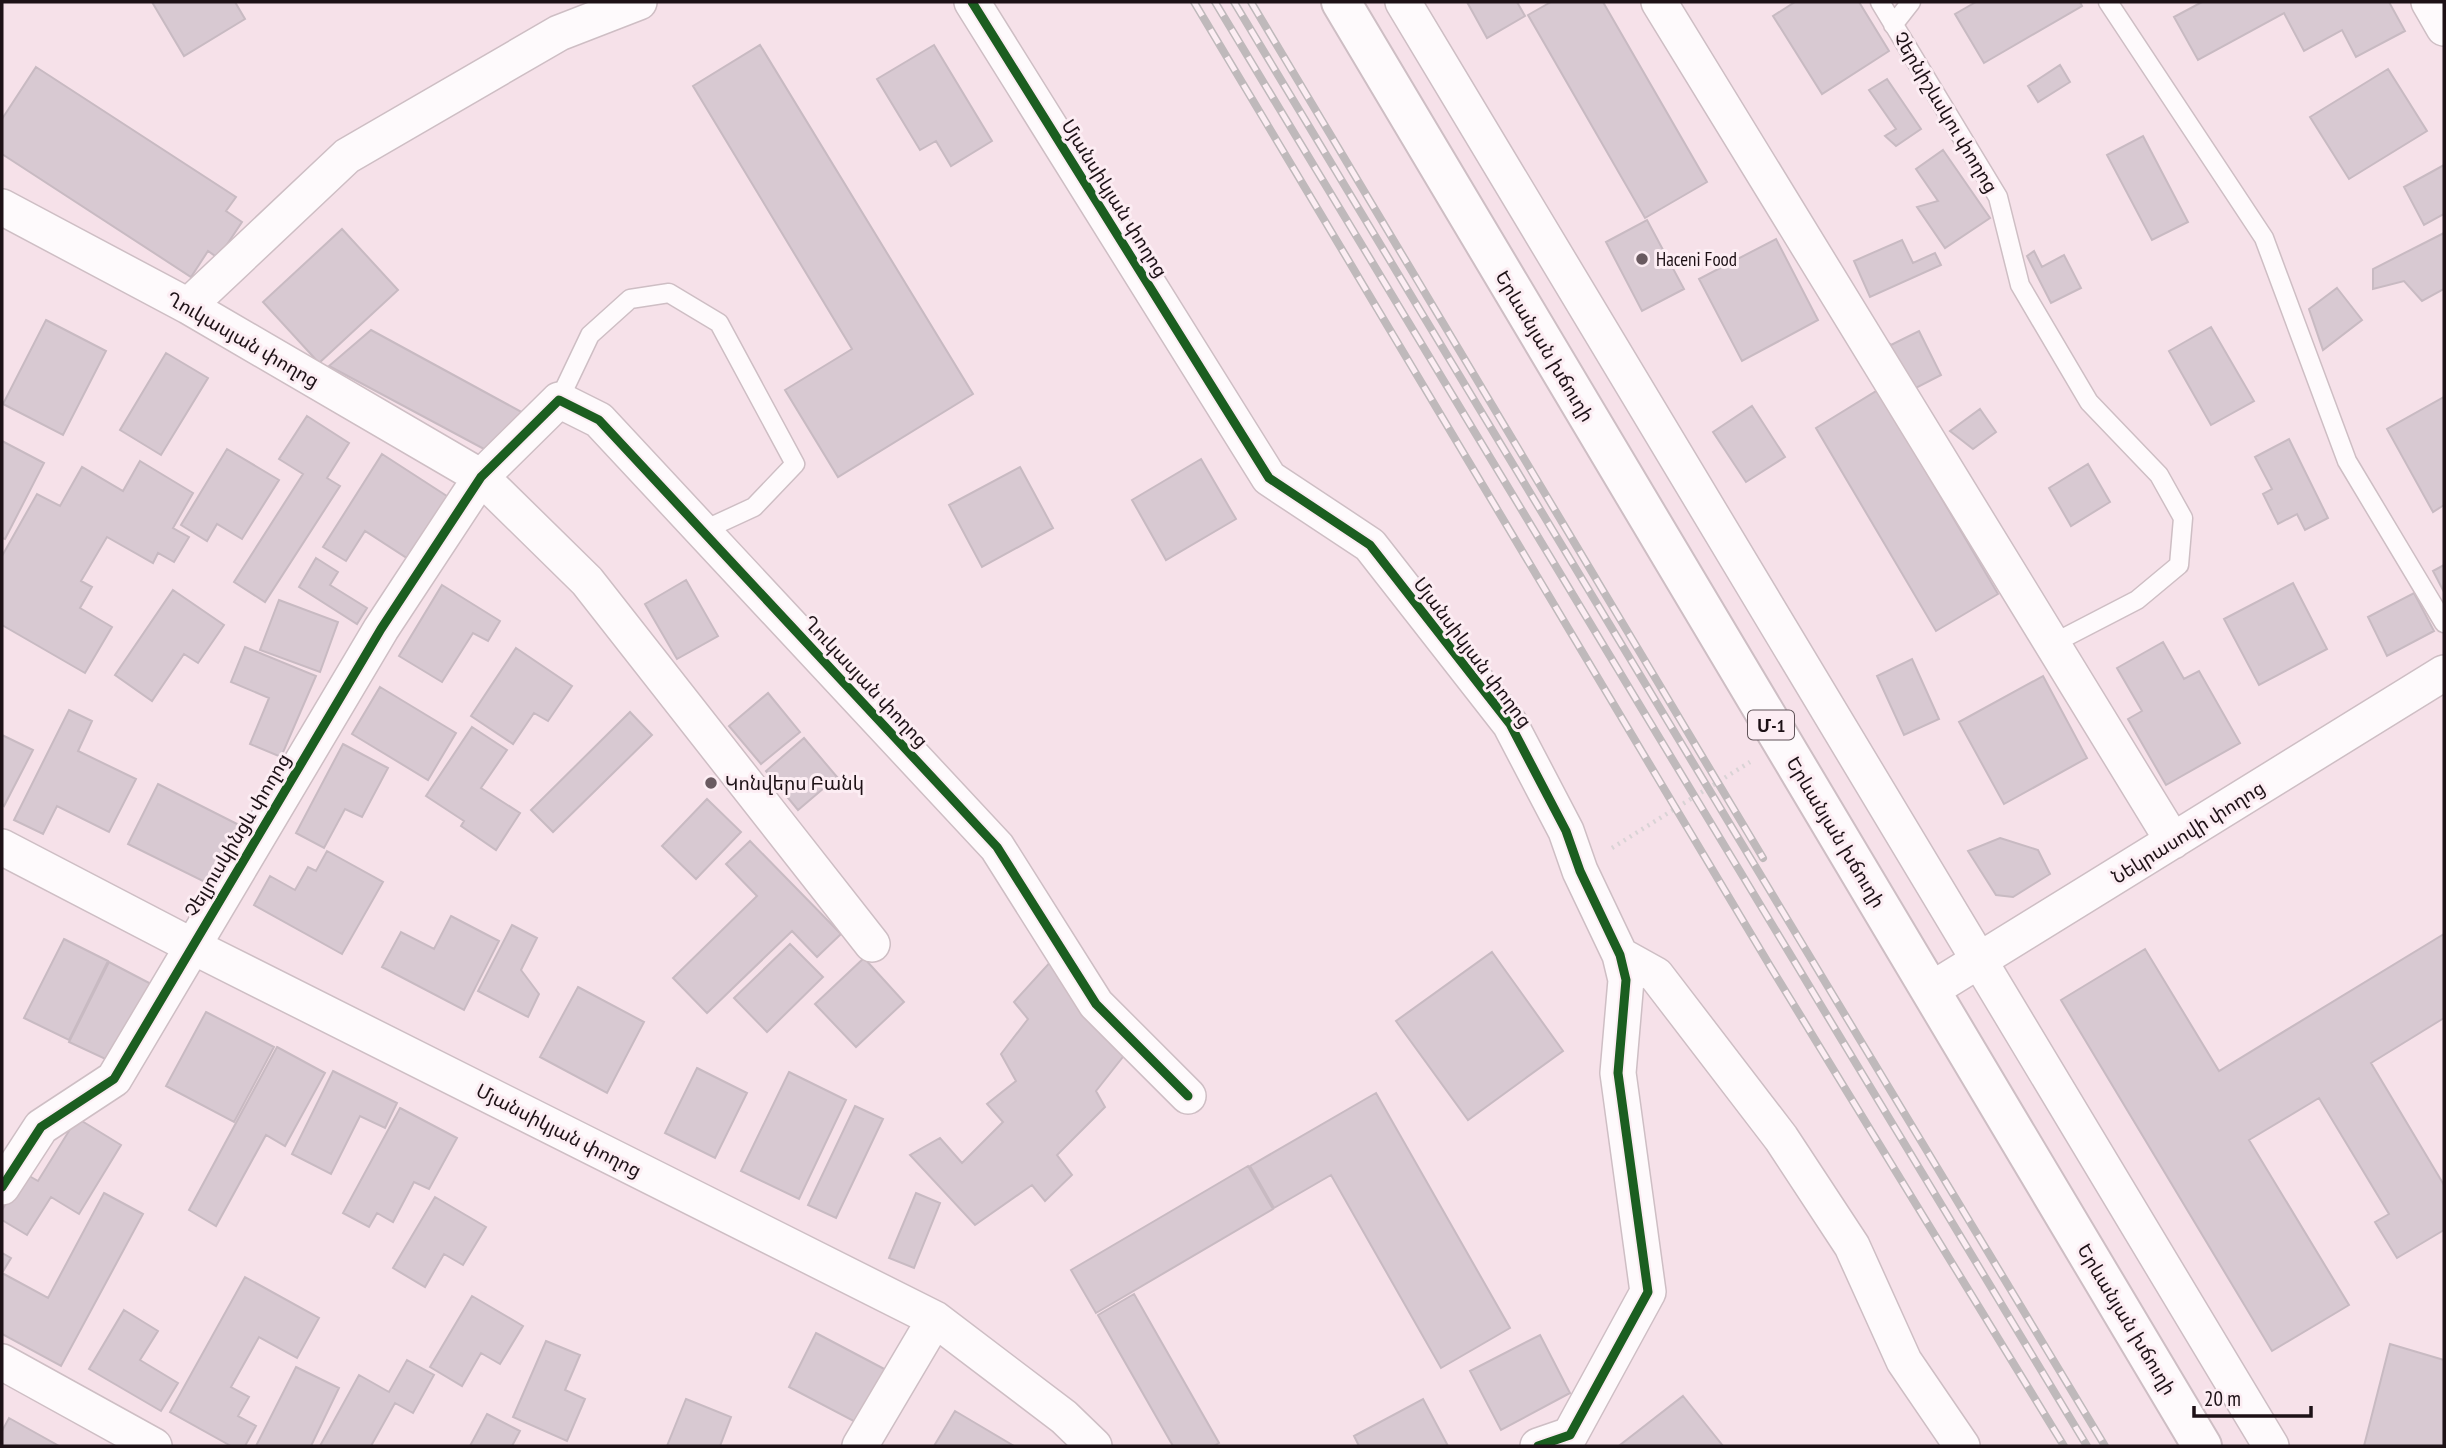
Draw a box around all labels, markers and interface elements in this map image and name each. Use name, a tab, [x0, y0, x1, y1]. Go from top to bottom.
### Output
street label: Չերնիշևսկու փողոց	[1888, 27, 2004, 197]
street label: Մյանսիկյան փողոց	[1057, 114, 1173, 282]
place label: Haceni Food	[1656, 247, 1737, 271]
marker: Haceni Food	[1634, 251, 1650, 267]
street label: Երևանյան խճուղի	[1490, 266, 1600, 426]
street label: Ղուկասյան փողոց	[162, 285, 324, 393]
street label: Մյանսիկյան փողոց	[1409, 572, 1537, 732]
street label: Ղուկասյան փողոց	[798, 610, 934, 752]
road number: Մ-1	[1748, 710, 1794, 740]
street label: Չելյուսկինցև փողոց	[179, 749, 295, 921]
street label: Երևանյան խճուղի	[1781, 752, 1891, 912]
place label: Կոնվերս Բանկ	[725, 771, 864, 795]
marker: Կոնվերս Բանկ	[703, 775, 719, 791]
street label: Նեկրասովի փողոց	[2107, 775, 2269, 889]
street label: Մյանսիկյան փողոց	[472, 1078, 646, 1182]
street label: Երևանյան խճուղի	[2072, 1239, 2182, 1399]
scale bar	[2194, 1374, 2311, 1418]
text: 20 m	[2204, 1385, 2241, 1412]

